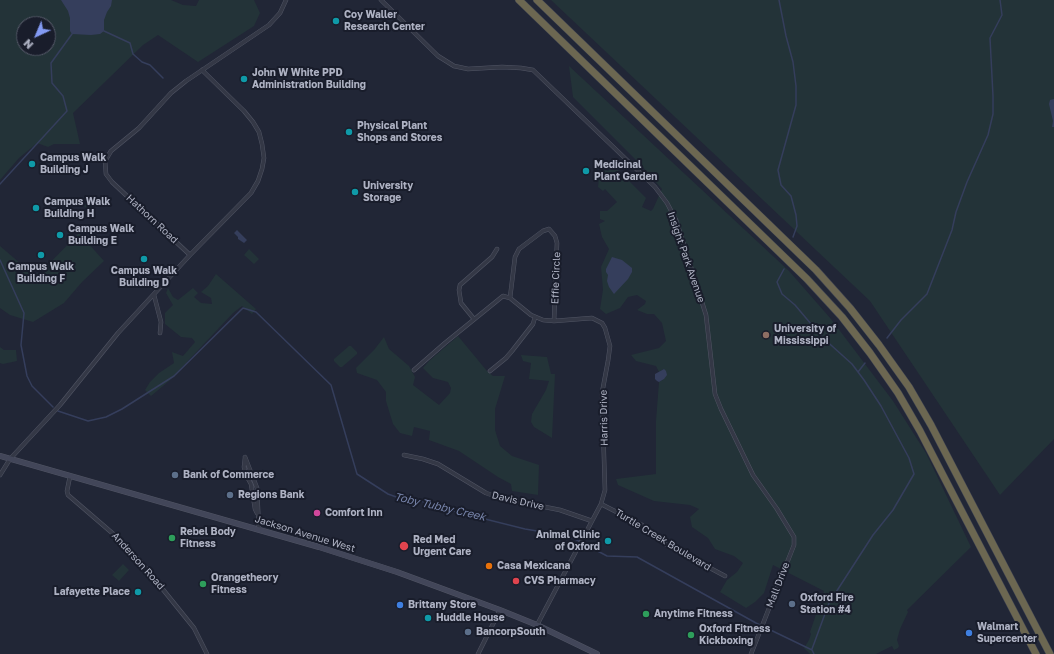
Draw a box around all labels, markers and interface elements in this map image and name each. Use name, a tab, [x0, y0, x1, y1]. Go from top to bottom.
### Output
place label: Coy Waller Research Center	[344, 9, 425, 32]
north arrow	[16, 16, 56, 56]
marker: Coy Waller Research Center	[331, 16, 341, 26]
text: N	[20, 37, 36, 52]
place label: John W White PPD Administration Building	[252, 67, 366, 90]
marker: John W White PPD Administration Building	[239, 74, 249, 84]
place label: Physical Plant Shops and Stores	[357, 120, 442, 144]
marker: Physical Plant Shops and Stores	[344, 127, 354, 137]
place label: Campus Walk Building J	[40, 152, 106, 176]
marker: Campus Walk Building J	[27, 159, 37, 169]
place label: Medicinal Plant Garden	[594, 159, 657, 182]
marker: Medicinal Plant Garden	[581, 166, 591, 176]
place label: University Storage	[363, 180, 413, 204]
marker: University Storage	[350, 187, 360, 197]
street label: Hathorn Road	[124, 192, 180, 246]
place label: Campus Walk Building H	[44, 196, 110, 220]
marker: Campus Walk Building H	[31, 203, 41, 213]
street label: Insight Park Avenue	[665, 210, 707, 304]
place label: Campus Walk Building E	[68, 223, 134, 246]
marker: Campus Walk Building E	[55, 230, 65, 240]
marker: Campus Walk Building F	[36, 250, 46, 260]
street label: Effie Circle	[549, 252, 563, 304]
marker: Campus Walk Building D	[139, 254, 149, 264]
place label: Campus Walk Building F	[8, 261, 74, 284]
place label: Campus Walk Building D	[111, 265, 177, 288]
place label: University of Mississippi	[774, 323, 836, 346]
marker: University of Mississippi	[761, 330, 771, 340]
street label: Harris Drive	[598, 390, 610, 446]
place label: Bank of Commerce	[183, 469, 274, 481]
marker: Bank of Commerce	[170, 470, 180, 480]
place label: Regions Bank	[238, 489, 304, 501]
street label: Davis Drive	[491, 489, 545, 513]
marker: Regions Bank	[225, 490, 235, 500]
water label: Toby Tubby Creek	[393, 490, 487, 524]
place label: Comfort Inn	[325, 507, 383, 519]
street label: Turtle Creek Boulevard	[613, 507, 713, 573]
marker: Comfort Inn	[312, 508, 322, 518]
street label: Jackson Avenue West	[253, 513, 357, 555]
place label: Rebel Body Fitness	[180, 526, 236, 550]
place label: Animal Clinic of Oxford	[536, 529, 600, 552]
street label: Anderson Road	[109, 530, 167, 592]
marker: Rebel Body Fitness	[167, 533, 177, 543]
place label: Red Med Urgent Care	[413, 534, 471, 558]
marker: Animal Clinic of Oxford	[603, 536, 613, 546]
marker: Red Med Urgent Care	[398, 540, 410, 552]
place label: Casa Mexicana	[497, 560, 570, 572]
street label: Mall Drive	[764, 560, 792, 610]
marker: Casa Mexicana	[484, 561, 494, 571]
place label: Orangetheory Fitness	[211, 572, 278, 596]
place label: CVS Pharmacy	[524, 575, 596, 587]
marker: CVS Pharmacy	[511, 576, 521, 586]
marker: Orangetheory Fitness	[198, 579, 208, 589]
place label: Lafayette Place	[54, 586, 130, 598]
marker: Lafayette Place	[133, 587, 143, 597]
place label: Oxford Fire Station #4	[800, 592, 854, 616]
place label: Brittany Store	[408, 599, 476, 611]
marker: Oxford Fire Station #4	[787, 599, 797, 609]
marker: Brittany Store	[395, 600, 405, 610]
place label: Anytime Fitness	[654, 608, 733, 620]
marker: Anytime Fitness	[641, 609, 651, 619]
place label: Huddle House	[436, 612, 505, 624]
marker: Huddle House	[423, 613, 433, 623]
place label: Walmart Supercenter	[977, 621, 1037, 644]
place label: Oxford Fitness Kickboxing	[699, 623, 770, 646]
place label: BancorpSouth	[476, 626, 545, 638]
marker: BancorpSouth	[463, 627, 473, 637]
marker: Walmart Supercenter	[964, 628, 974, 638]
marker: Oxford Fitness Kickboxing	[686, 630, 696, 640]

